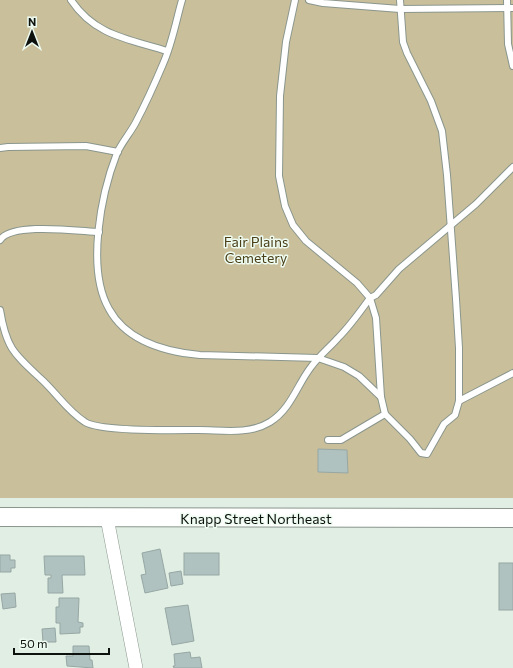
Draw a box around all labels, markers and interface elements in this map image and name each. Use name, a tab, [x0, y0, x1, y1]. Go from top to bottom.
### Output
north arrow	[12, 12, 52, 52]
text: N	[28, 15, 36, 28]
park label: Fair Plains Cemetery	[224, 233, 288, 266]
street label: Knapp Street Northeast	[180, 510, 332, 527]
scale bar	[14, 630, 109, 656]
text: 50 m	[20, 636, 48, 650]

